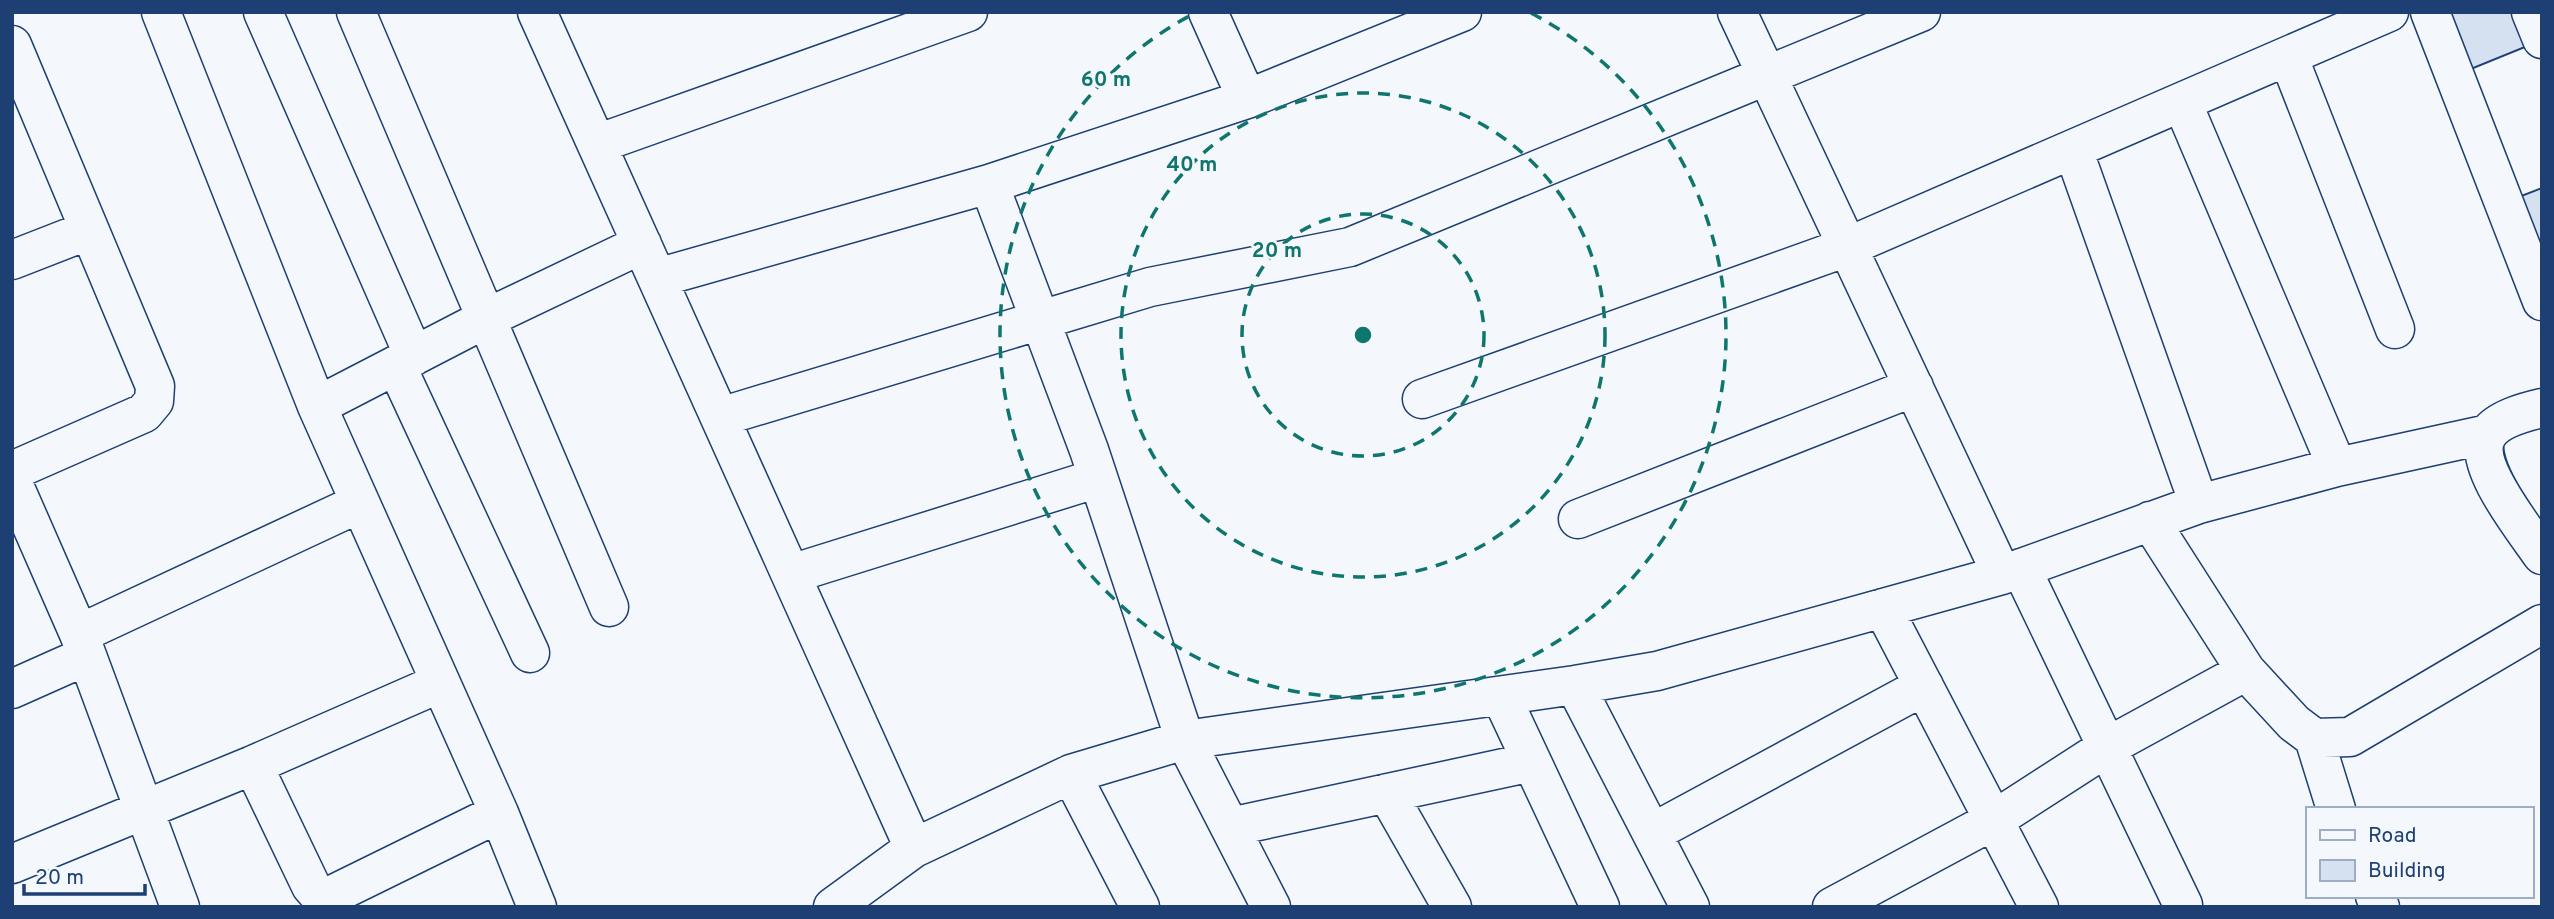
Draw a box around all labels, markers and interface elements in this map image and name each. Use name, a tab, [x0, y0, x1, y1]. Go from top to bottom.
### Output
text: 60 m	[1081, 67, 1131, 94]
text: 40 m	[1167, 152, 1217, 179]
text: 20 m	[1252, 238, 1302, 265]
centre of rings	[1351, 323, 1375, 347]
legend	[2306, 807, 2533, 898]
text: Road	[2368, 823, 2417, 850]
scale bar	[24, 852, 145, 896]
text: Building	[2368, 858, 2446, 885]
text: 20 m	[35, 865, 84, 892]

